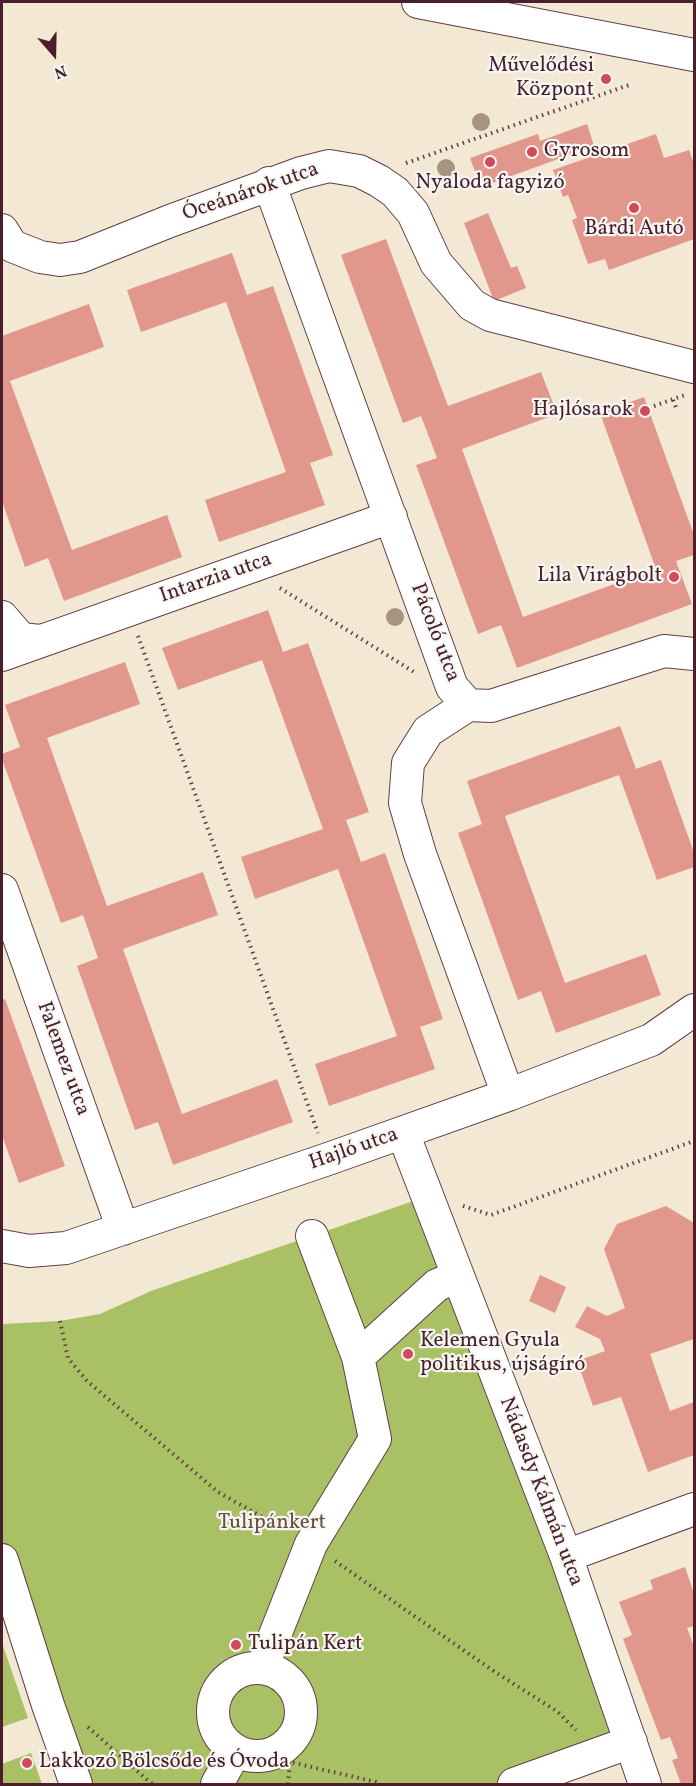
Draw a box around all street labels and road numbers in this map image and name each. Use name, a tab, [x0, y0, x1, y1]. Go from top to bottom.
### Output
street label: Óceánárok utca	[180, 158, 322, 228]
street label: Intarzia utca	[157, 548, 275, 610]
street label: Pácoló utca	[404, 580, 464, 686]
street label: Falemez utca	[30, 999, 94, 1119]
street label: Hajló utca	[306, 1123, 402, 1177]
street label: Nádasdy Kálmán utca	[492, 1394, 588, 1590]

